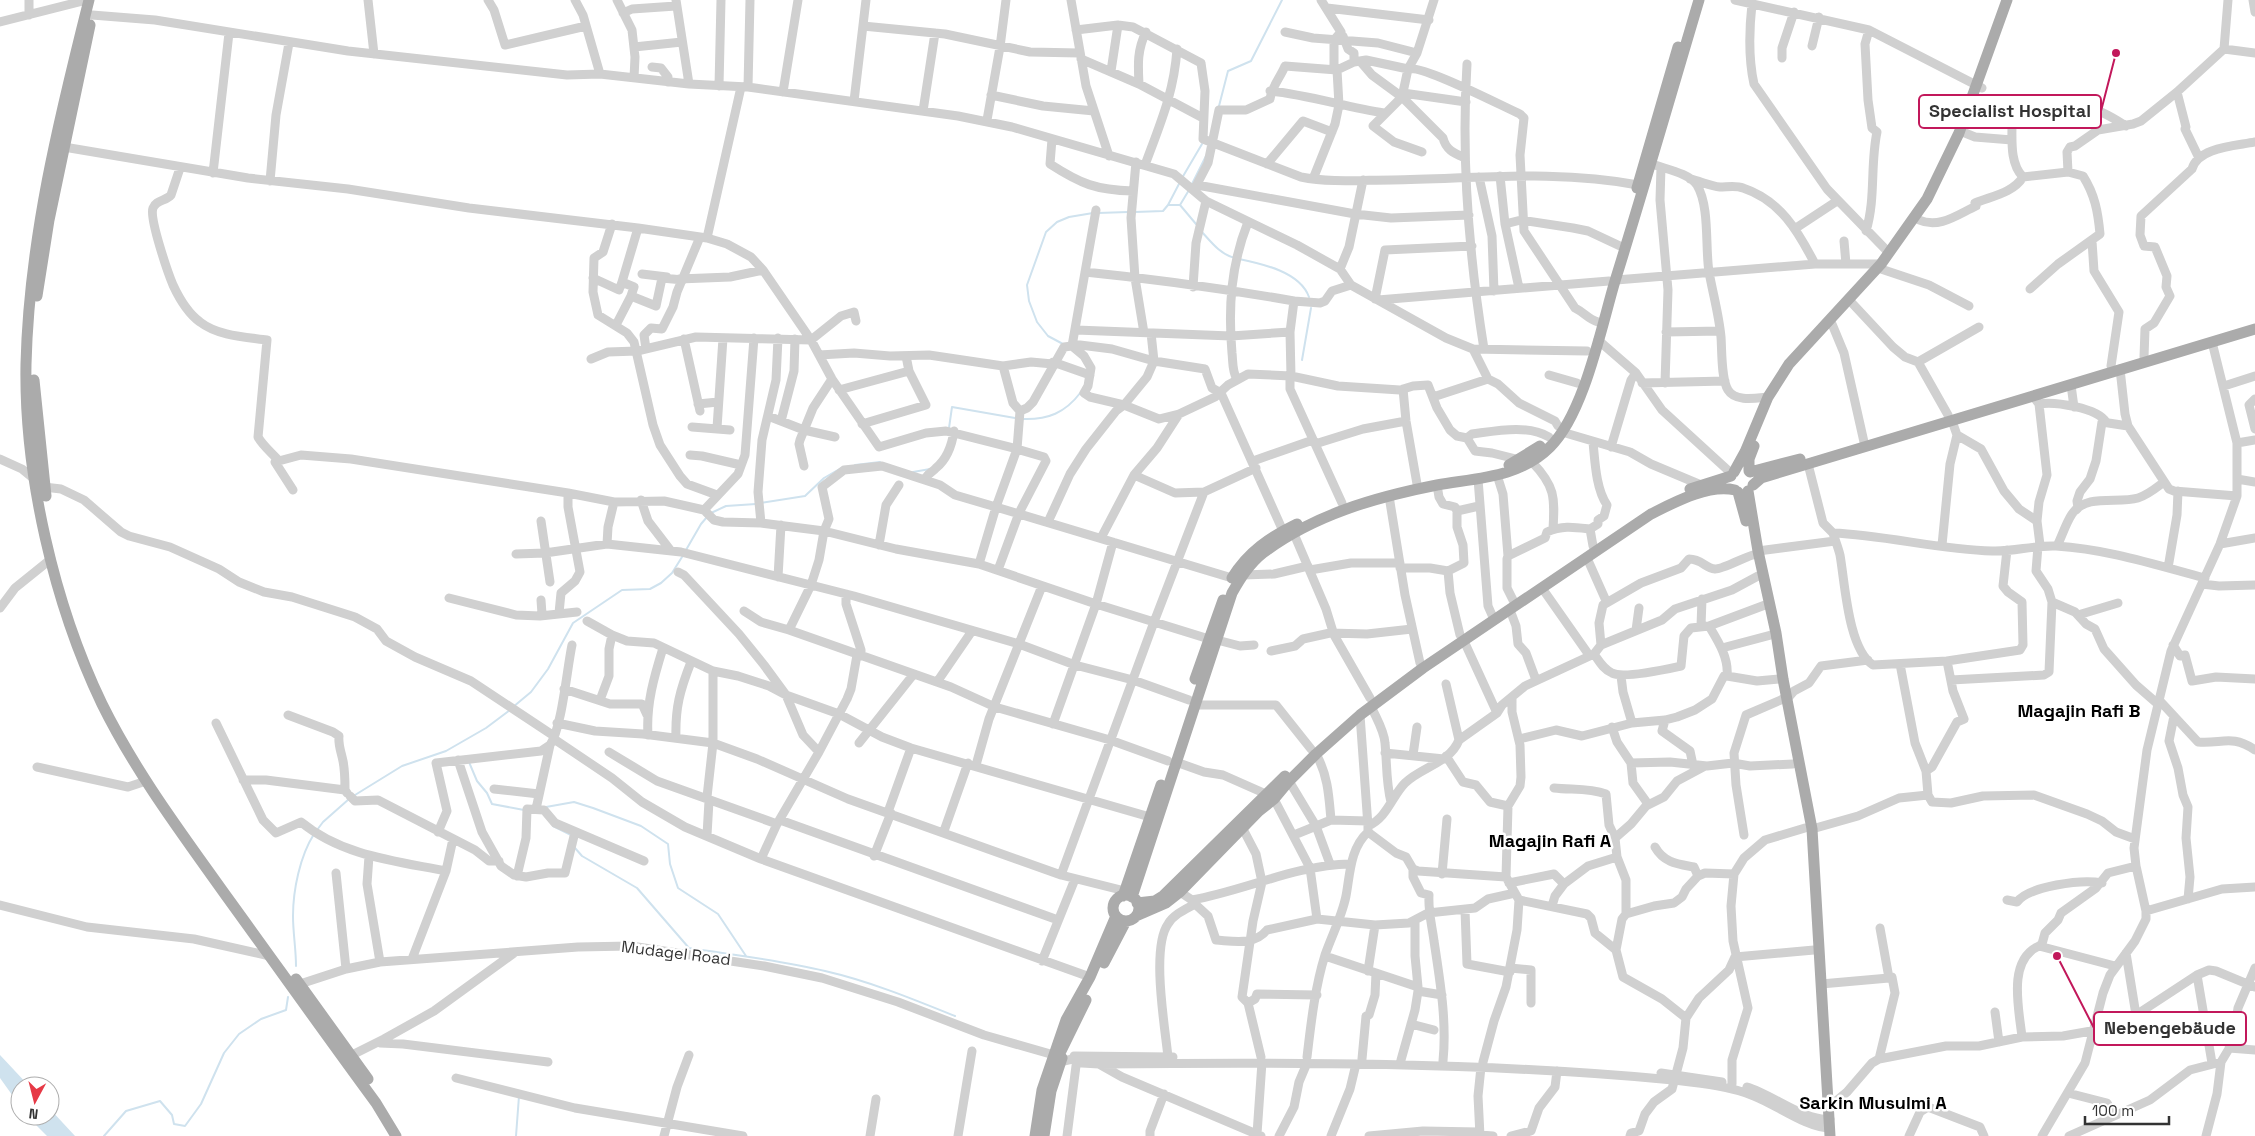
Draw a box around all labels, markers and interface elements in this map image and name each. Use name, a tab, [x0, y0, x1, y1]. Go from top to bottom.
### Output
callout: Specialist Hospital	[1919, 95, 2101, 128]
text: Specialist Hospital	[1929, 99, 2091, 122]
district label: Magajin Rafi B	[2017, 699, 2141, 722]
district label: Magajin Rafi A	[1489, 829, 1612, 852]
street label: Mudagel Road	[620, 936, 732, 970]
callout: Nebengebäude	[2094, 1012, 2246, 1045]
text: Nebengebäude	[2104, 1016, 2236, 1039]
north arrow	[10, 1076, 60, 1126]
district label: Sarkin Musulmi A	[1799, 1091, 1947, 1114]
scale bar	[2085, 1094, 2169, 1126]
text: 100 m	[2092, 1101, 2134, 1120]
text: N	[28, 1104, 39, 1123]

